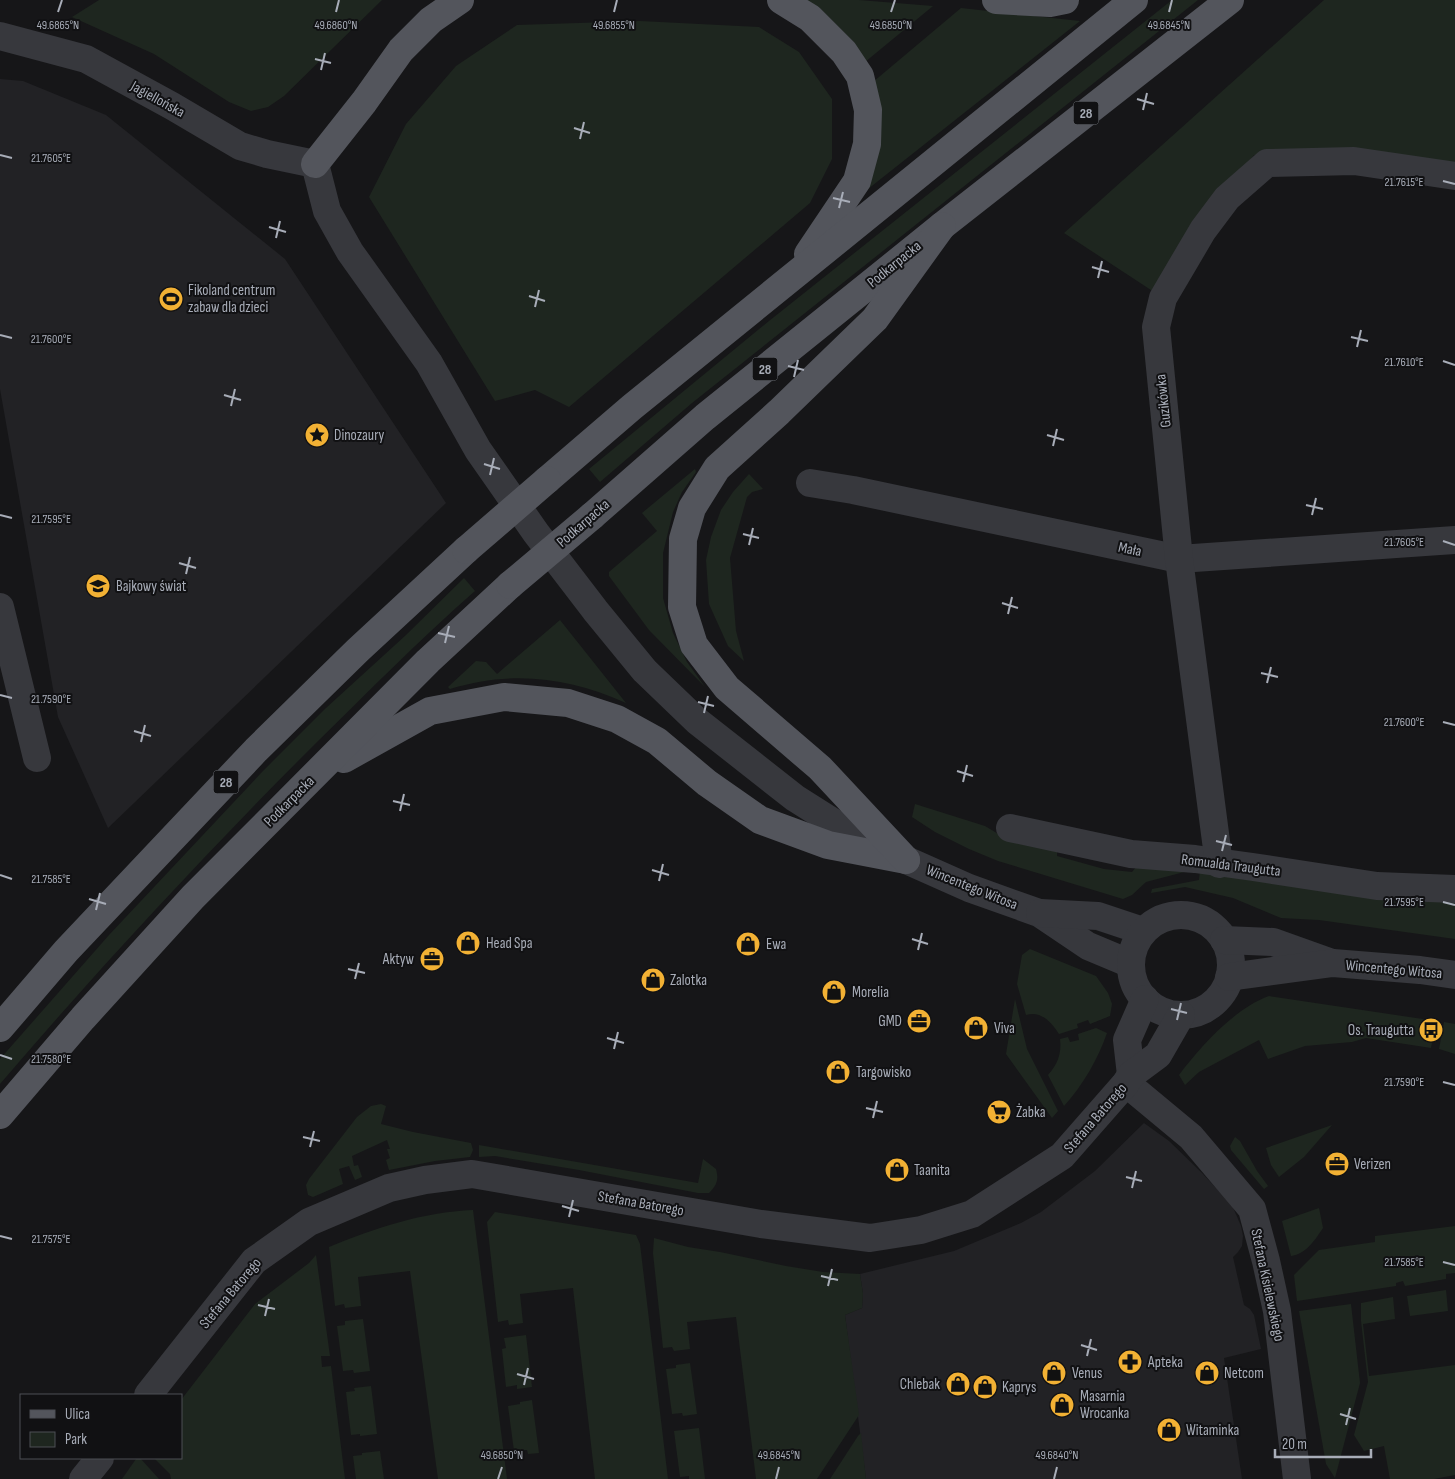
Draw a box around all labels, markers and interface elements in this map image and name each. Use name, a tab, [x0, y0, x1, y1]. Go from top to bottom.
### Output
text: 49.6865°N	[37, 18, 79, 33]
text: 49.6860°N	[315, 18, 357, 33]
text: 49.6855°N	[593, 18, 635, 33]
text: 49.6850°N	[870, 18, 912, 33]
text: 49.6845°N	[1148, 18, 1190, 33]
street label: Jagiellońska	[127, 76, 188, 122]
road number: 28	[1074, 102, 1098, 125]
text: 21.7605°E	[31, 151, 71, 166]
text: 21.7615°E	[1385, 175, 1424, 190]
street label: Podkarpacka	[863, 237, 925, 292]
place label: Fikoland centrum zabaw dla dzieci	[188, 281, 275, 317]
sports icon: Fikoland centrum zabaw dla dzieci	[158, 286, 184, 312]
text: 21.7600°E	[31, 332, 71, 347]
text: 21.7610°E	[1384, 355, 1424, 370]
road number: 28	[752, 358, 778, 380]
street label: Guzikówka	[1151, 373, 1176, 429]
place icon: Dinozaury	[304, 422, 330, 448]
place label: Dinozaury	[334, 426, 385, 445]
street label: Podkarpacka	[553, 495, 614, 552]
text: 21.7595°E	[31, 512, 71, 527]
text: 21.7605°E	[1384, 535, 1424, 550]
street label: Mała	[1117, 538, 1143, 561]
school or university icon: Bajkowy świat	[85, 573, 111, 599]
place label: Bajkowy świat	[116, 577, 187, 596]
text: 21.7590°E	[31, 692, 71, 707]
text: 21.7600°E	[1384, 715, 1424, 730]
road number: 28	[214, 770, 238, 794]
street label: Podkarpacka	[260, 772, 319, 831]
street label: Romualda Traugutta	[1180, 850, 1282, 881]
street label: Wincentego Witosa	[923, 861, 1020, 914]
text: 21.7585°E	[31, 872, 71, 887]
text: 21.7595°E	[1384, 895, 1424, 910]
shop icon: Head Spa	[455, 930, 481, 956]
shop icon: Ewa	[735, 931, 761, 957]
place label: Head Spa	[486, 934, 533, 953]
place label: Ewa	[766, 935, 786, 954]
office icon: Aktyw	[419, 946, 445, 972]
place label: Aktyw	[382, 950, 415, 969]
street label: Wincentego Witosa	[1345, 956, 1443, 983]
shop icon: Zalotka	[640, 967, 666, 993]
place label: Zalotka	[670, 971, 707, 990]
shop icon: Morelia	[821, 979, 847, 1005]
place label: Morelia	[852, 983, 889, 1002]
office icon: GMD	[906, 1008, 932, 1034]
place label: GMD	[878, 1012, 902, 1031]
shop icon: Viva	[963, 1015, 989, 1041]
bus stop icon: Os. Traugutta	[1418, 1017, 1444, 1043]
place label: Viva	[994, 1019, 1015, 1038]
place label: Os. Traugutta	[1348, 1021, 1414, 1040]
text: 21.7580°E	[31, 1052, 71, 1067]
shop icon: Targowisko	[825, 1059, 851, 1085]
place label: Targowisko	[856, 1063, 911, 1082]
text: 21.7590°E	[1384, 1075, 1424, 1090]
street label: Stefana Batorego	[1060, 1079, 1131, 1157]
supermarket icon: Żabka	[986, 1099, 1012, 1125]
place label: Żabka	[1016, 1103, 1046, 1122]
office icon: Verizen	[1324, 1151, 1350, 1177]
place label: Verizen	[1354, 1155, 1391, 1174]
shop icon: Taanita	[884, 1157, 910, 1183]
place label: Taanita	[914, 1161, 950, 1180]
street label: Stefana Batorego	[596, 1187, 685, 1220]
street label: Stefana Kisielewskiego	[1246, 1227, 1289, 1343]
text: 21.7575°E	[31, 1232, 71, 1247]
street label: Stefana Batorego	[195, 1254, 266, 1333]
text: 21.7585°E	[1384, 1255, 1424, 1270]
pharmacy icon: Apteka	[1117, 1349, 1143, 1375]
place label: Apteka	[1147, 1353, 1183, 1372]
shop icon: Venus	[1041, 1360, 1067, 1386]
shop icon: Netcom	[1194, 1360, 1220, 1386]
place label: Venus	[1072, 1364, 1102, 1383]
place label: Netcom	[1224, 1364, 1264, 1383]
shop icon: Chlebak	[945, 1371, 971, 1397]
shop icon: Kaprys	[972, 1374, 998, 1400]
place label: Chlebak	[900, 1375, 940, 1394]
place label: Kaprys	[1002, 1378, 1036, 1397]
place label: Masarnia Wrocanka	[1080, 1387, 1130, 1423]
shop icon: Masarnia Wrocanka	[1049, 1392, 1075, 1418]
legend	[20, 1394, 182, 1459]
text: Ulica	[65, 1405, 90, 1424]
shop icon: Witaminka	[1156, 1417, 1182, 1443]
place label: Witaminka	[1186, 1421, 1239, 1440]
scale bar	[1275, 1426, 1371, 1458]
text: Park	[65, 1430, 87, 1449]
text: 20 m	[1282, 1435, 1307, 1454]
text: 49.6850°N	[481, 1448, 523, 1463]
text: 49.6845°N	[758, 1448, 800, 1463]
text: 49.6840°N	[1036, 1448, 1078, 1463]

